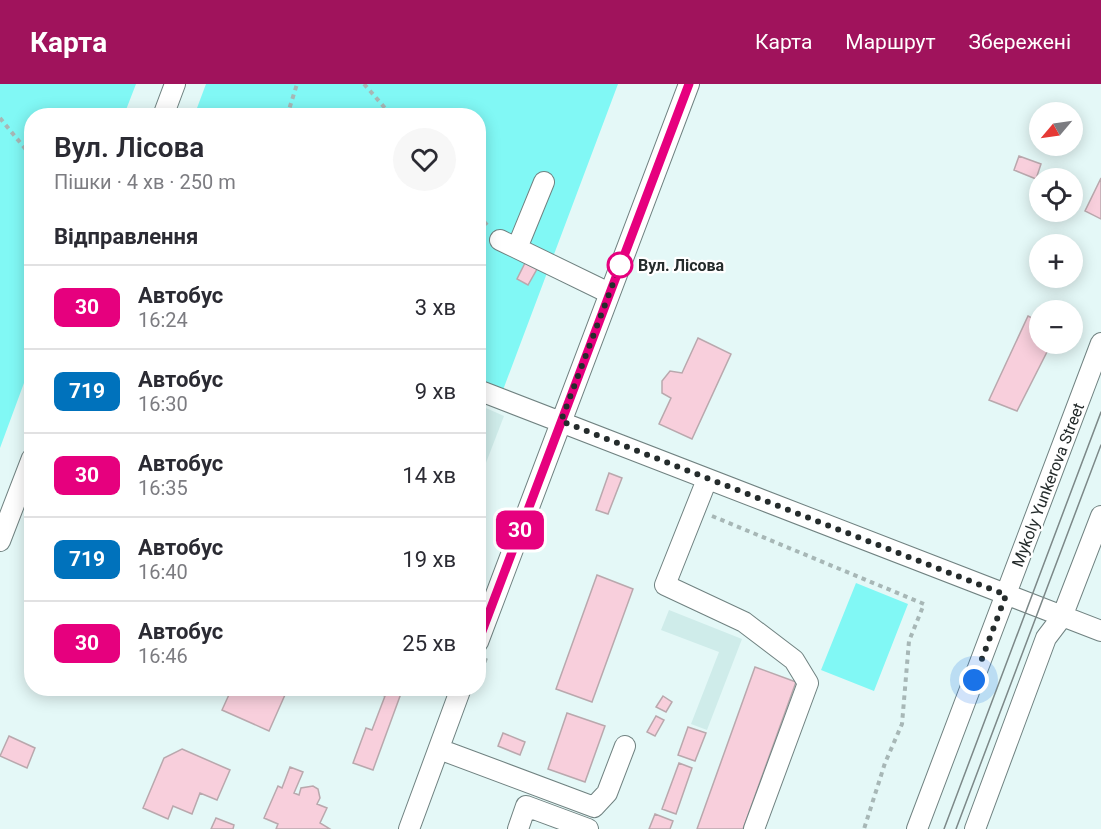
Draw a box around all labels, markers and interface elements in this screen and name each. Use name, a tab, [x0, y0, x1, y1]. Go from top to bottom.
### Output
text: Карта	[30, 26, 107, 59]
text: Карта	[755, 30, 812, 54]
text: Маршрут	[845, 30, 936, 54]
text: Збережені	[969, 30, 1071, 54]
north arrow	[1029, 102, 1083, 156]
map controls	[1029, 102, 1083, 354]
button: heart	[393, 128, 456, 191]
text: Вул. Лісова	[54, 131, 204, 164]
button: locate	[1029, 168, 1083, 222]
text: Пішки · 4 хв · 250 m	[54, 170, 236, 194]
text: Відправлення	[54, 224, 198, 249]
button: +	[1029, 234, 1083, 288]
marker: Вул. Лісова	[607, 252, 633, 278]
place label: Вул. Лісова	[638, 256, 725, 275]
text: Автобус	[138, 283, 223, 308]
text: 30	[75, 295, 99, 319]
text: 3 хв	[415, 295, 456, 320]
button: −	[1029, 300, 1083, 354]
text: 16:24	[138, 308, 188, 332]
text: Автобус	[138, 367, 223, 392]
text: 719	[69, 379, 105, 403]
text: 9 хв	[415, 379, 456, 404]
text: 16:30	[138, 392, 188, 416]
street label: Mykoly Yunkerova Street	[1008, 400, 1088, 570]
text: Автобус	[138, 451, 223, 476]
text: 30	[75, 463, 99, 487]
text: 14 хв	[402, 463, 456, 488]
text: 16:35	[138, 476, 188, 500]
line badge: 30	[493, 510, 547, 550]
text: 30	[508, 518, 532, 542]
text: Автобус	[138, 535, 223, 560]
text: 719	[69, 547, 105, 571]
text: 19 хв	[402, 547, 456, 572]
text: 16:40	[138, 560, 188, 584]
text: Автобус	[138, 619, 223, 644]
text: 30	[75, 631, 99, 655]
text: 25 хв	[402, 631, 456, 656]
text: 16:46	[138, 644, 188, 668]
your location	[959, 665, 989, 695]

